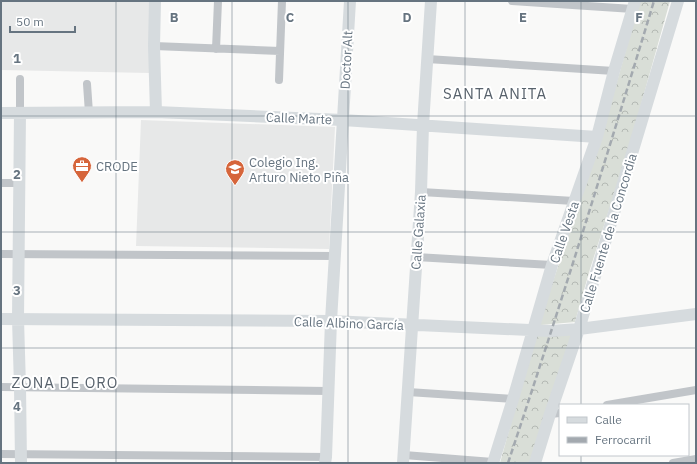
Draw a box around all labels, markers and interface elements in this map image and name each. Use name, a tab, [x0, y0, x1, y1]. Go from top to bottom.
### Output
scale bar	[10, 8, 75, 34]
text: B	[170, 9, 179, 26]
text: C	[286, 9, 295, 26]
text: D	[402, 9, 412, 26]
text: E	[519, 9, 527, 26]
text: F	[635, 9, 643, 26]
text: 50 m	[16, 14, 44, 29]
street label: Doctor Alt	[336, 30, 357, 90]
text: 1	[13, 50, 21, 67]
district label: SANTA ANITA	[443, 84, 547, 103]
street label: Calle Marte	[266, 109, 332, 128]
street label: Calle Fuente de la Concordia	[576, 151, 641, 315]
place label: Colegio Ing. Arturo Nieto Piña	[249, 154, 349, 186]
office icon: CRODE	[71, 155, 93, 183]
place label: CRODE	[96, 158, 138, 175]
school or university icon: Colegio Ing. Arturo Nieto Piña	[224, 158, 246, 186]
text: 2	[13, 166, 21, 183]
street label: Calle Galaxia	[407, 194, 430, 270]
street label: Calle Vesta	[546, 199, 583, 265]
text: 3	[13, 282, 21, 299]
street label: Calle Albino García	[294, 313, 404, 334]
district label: ZONA DE ORO	[12, 373, 118, 392]
text: 4	[13, 398, 21, 415]
legend	[559, 404, 689, 456]
text: Calle	[595, 412, 622, 427]
text: Ferrocarril	[595, 432, 651, 447]

